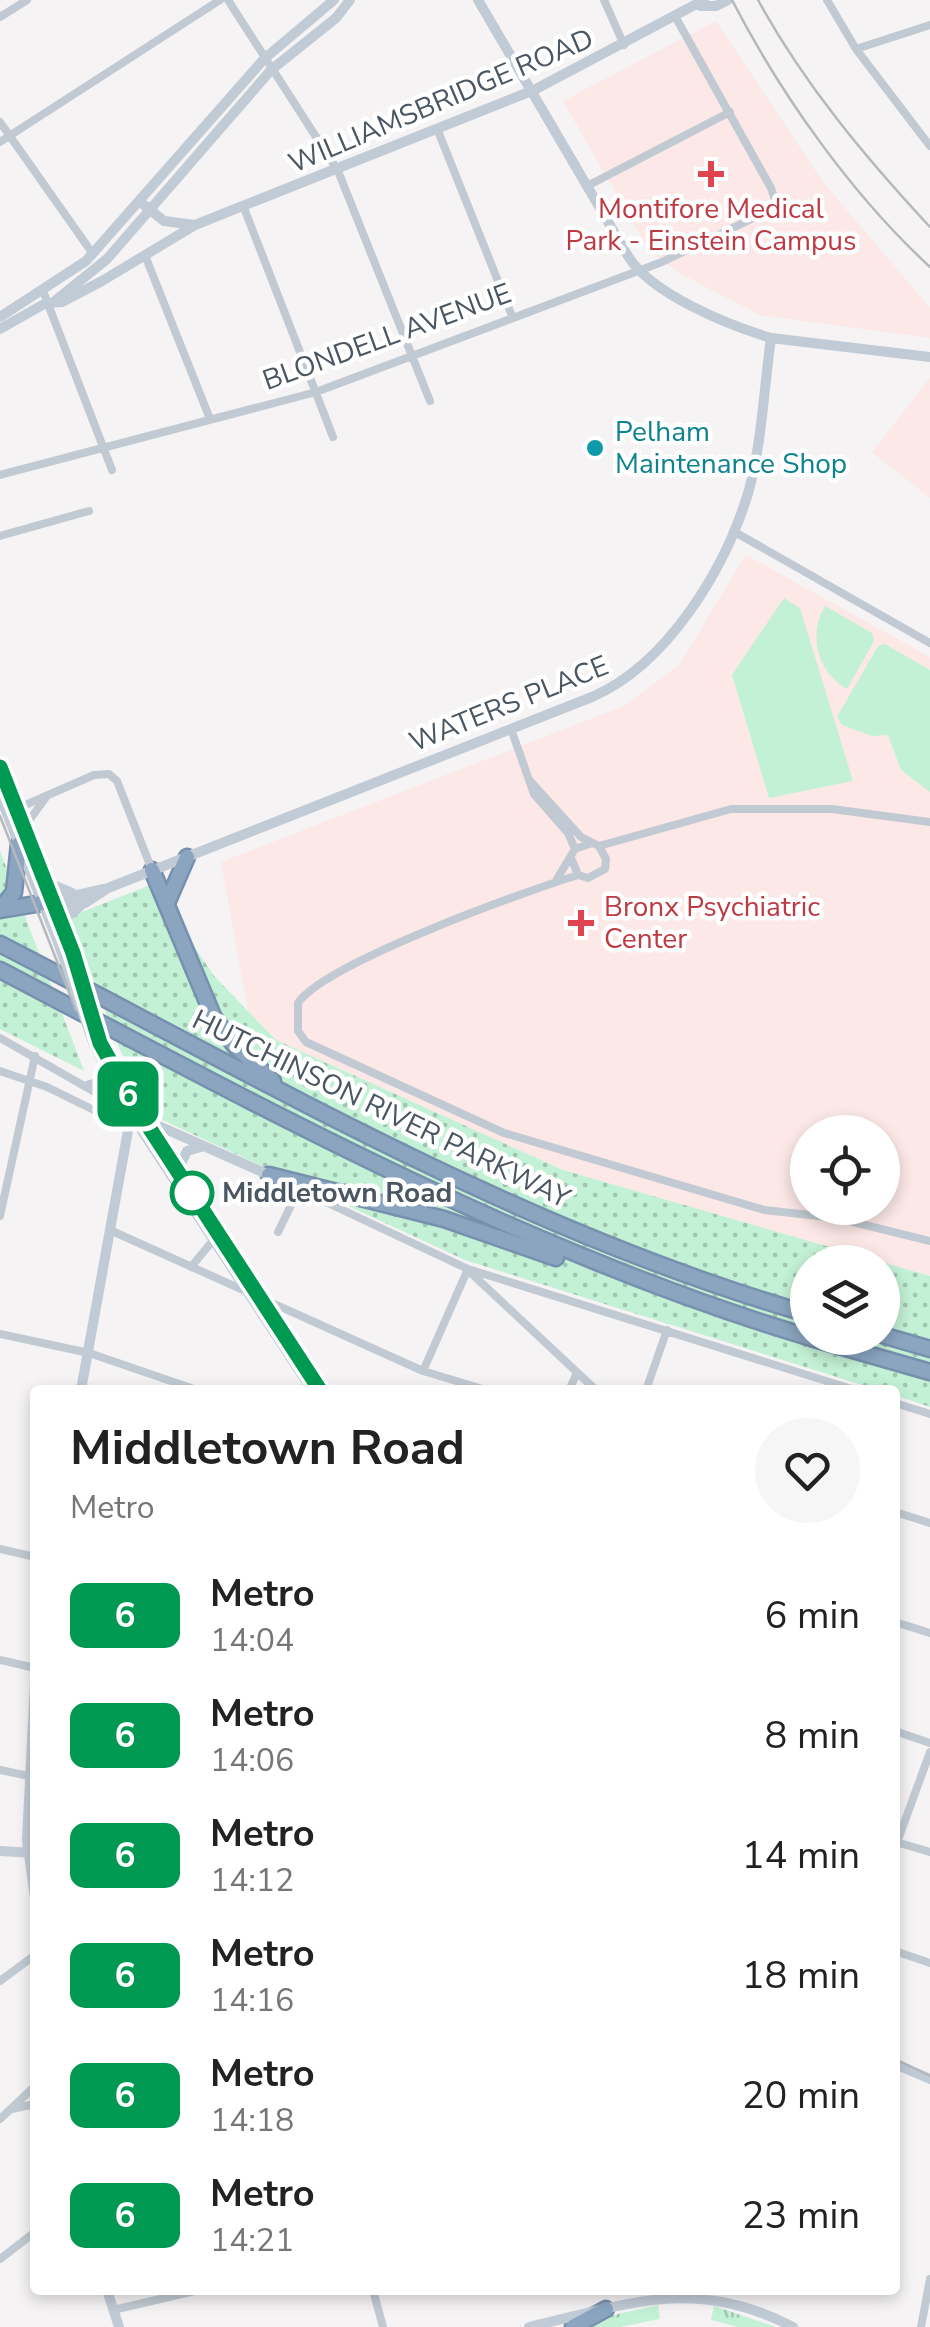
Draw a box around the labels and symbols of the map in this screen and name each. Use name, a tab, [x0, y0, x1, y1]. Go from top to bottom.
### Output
street label: WILLIAMSBRIDGE ROAD	[283, 20, 599, 182]
marker: Montifore Medical Park - Einstein Campus	[698, 161, 724, 187]
place label: Montifore Medical Park - Einstein Campus	[565, 190, 857, 260]
street label: BLONDELL AVENUE	[257, 274, 517, 400]
place label: Pelham Maintenance Shop	[615, 413, 847, 483]
marker: Pelham Maintenance Shop	[584, 437, 606, 459]
street label: WATERS PLACE	[404, 647, 614, 761]
place label: Bronx Psychiatric Center	[604, 888, 820, 958]
marker: Bronx Psychiatric Center	[568, 910, 594, 936]
street label: HUTCHINSON RIVER PARKWAY	[186, 1001, 577, 1218]
line badge: 6	[96, 1062, 160, 1126]
marker: Middletown Road	[171, 1172, 213, 1214]
place label: Middletown Road	[222, 1174, 452, 1212]

